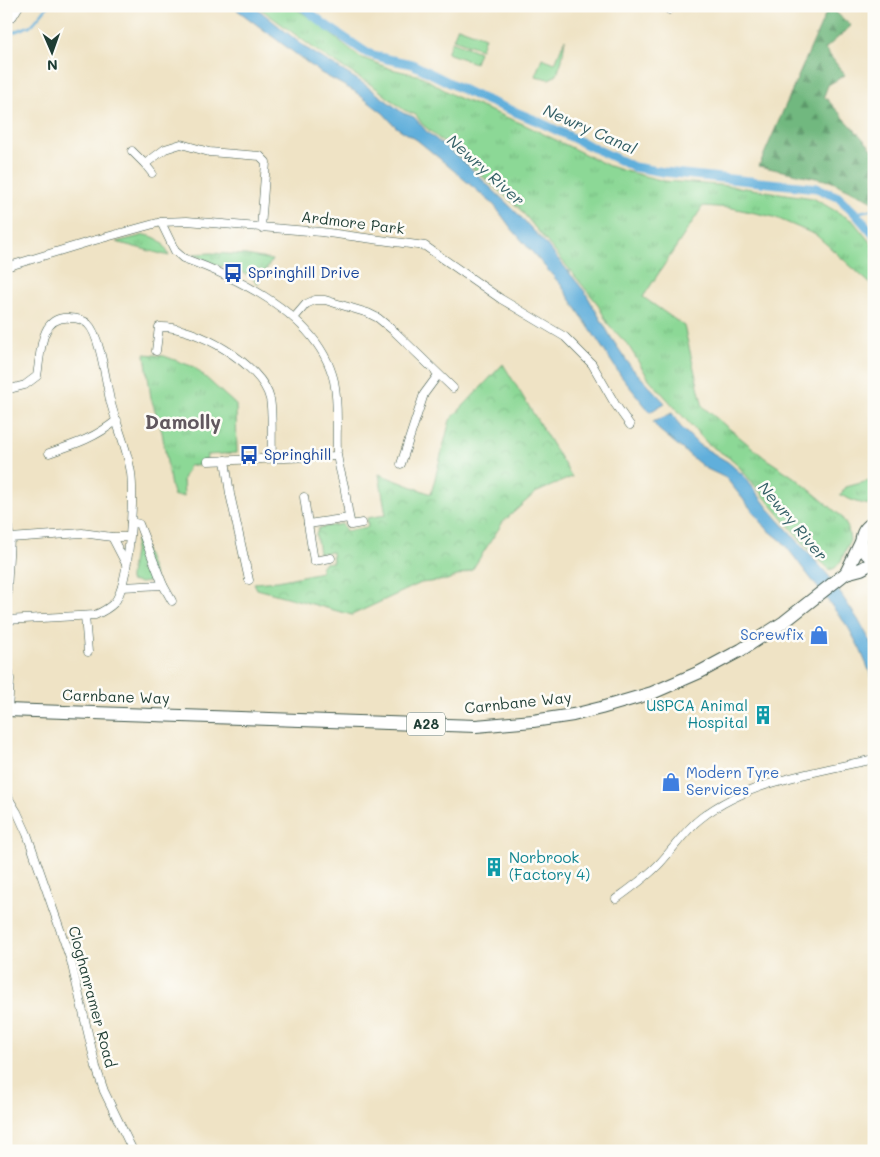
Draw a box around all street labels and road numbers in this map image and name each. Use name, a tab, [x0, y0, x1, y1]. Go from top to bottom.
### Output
street label: Ardmore Park	[300, 206, 406, 238]
street label: Carnbane Way	[62, 684, 170, 708]
street label: Carnbane Way	[463, 686, 573, 718]
road number: A28	[407, 712, 445, 736]
street label: Cloghanramer Road	[64, 924, 122, 1070]

